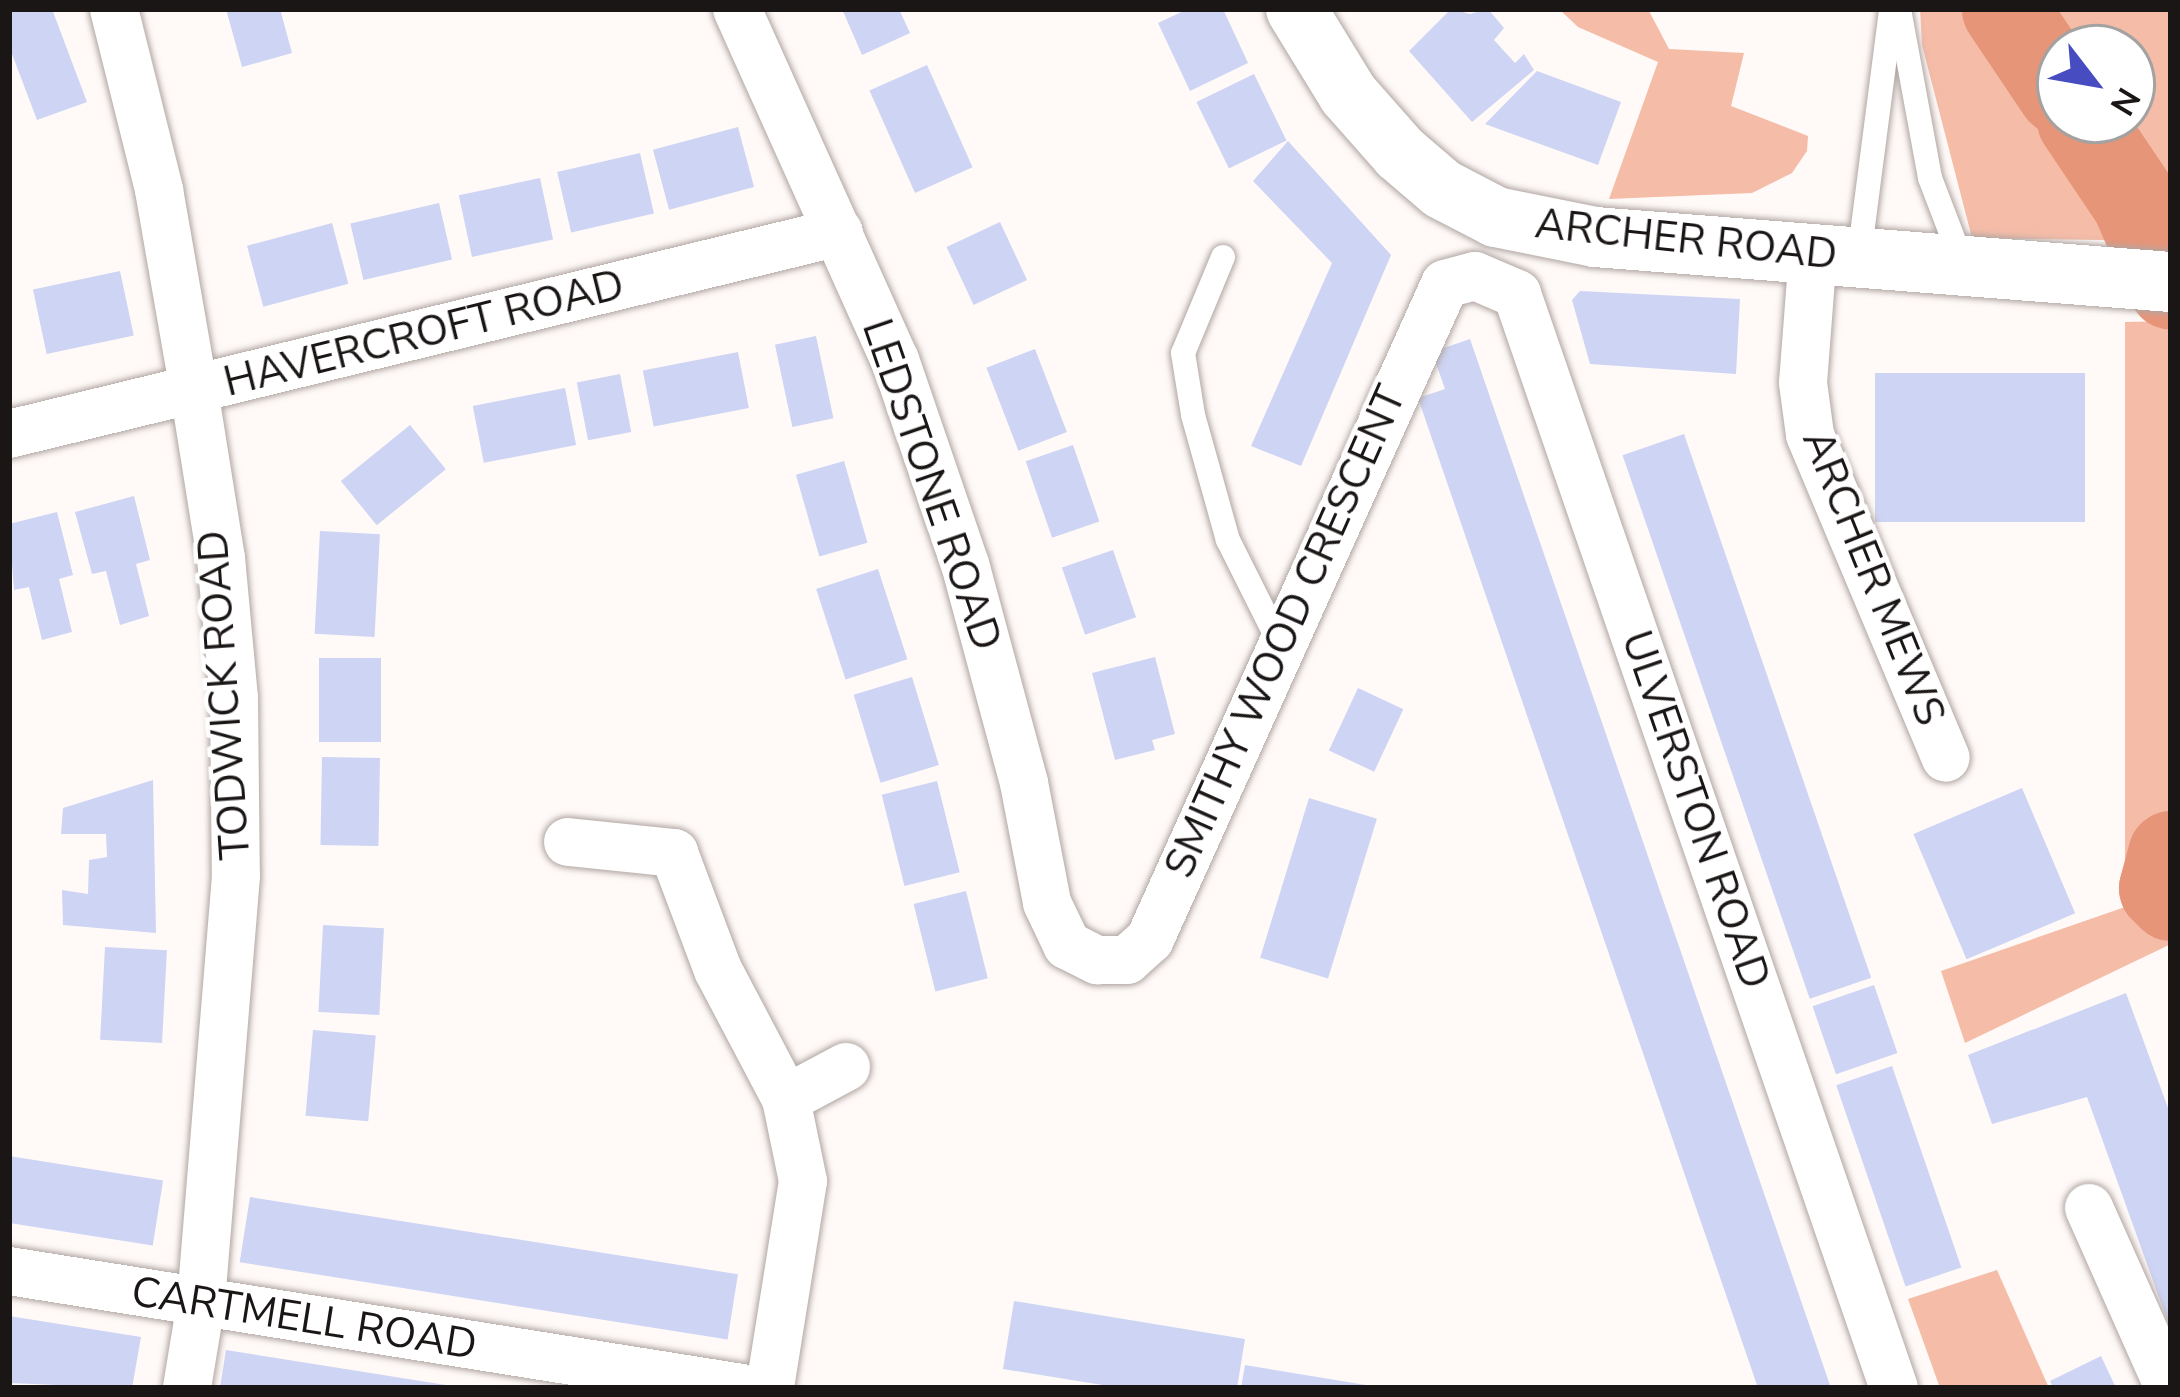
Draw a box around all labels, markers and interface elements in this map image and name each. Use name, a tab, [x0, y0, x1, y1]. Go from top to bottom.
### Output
north arrow	[2036, 24, 2156, 144]
text: N	[2099, 79, 2150, 123]
street label: ARCHER ROAD	[1532, 199, 1840, 281]
street label: HAVERCROFT ROAD	[219, 260, 629, 408]
street label: LEDSTONE ROAD	[851, 313, 1011, 657]
street label: SMITHY WOOD CRESCENT	[1155, 378, 1417, 886]
street label: ARCHER MEWS	[1791, 423, 1955, 733]
street label: TODWICK ROAD	[188, 529, 262, 861]
street label: ULVERSTON ROAD	[1610, 625, 1780, 995]
street label: CARTMELL ROAD	[128, 1267, 480, 1371]

